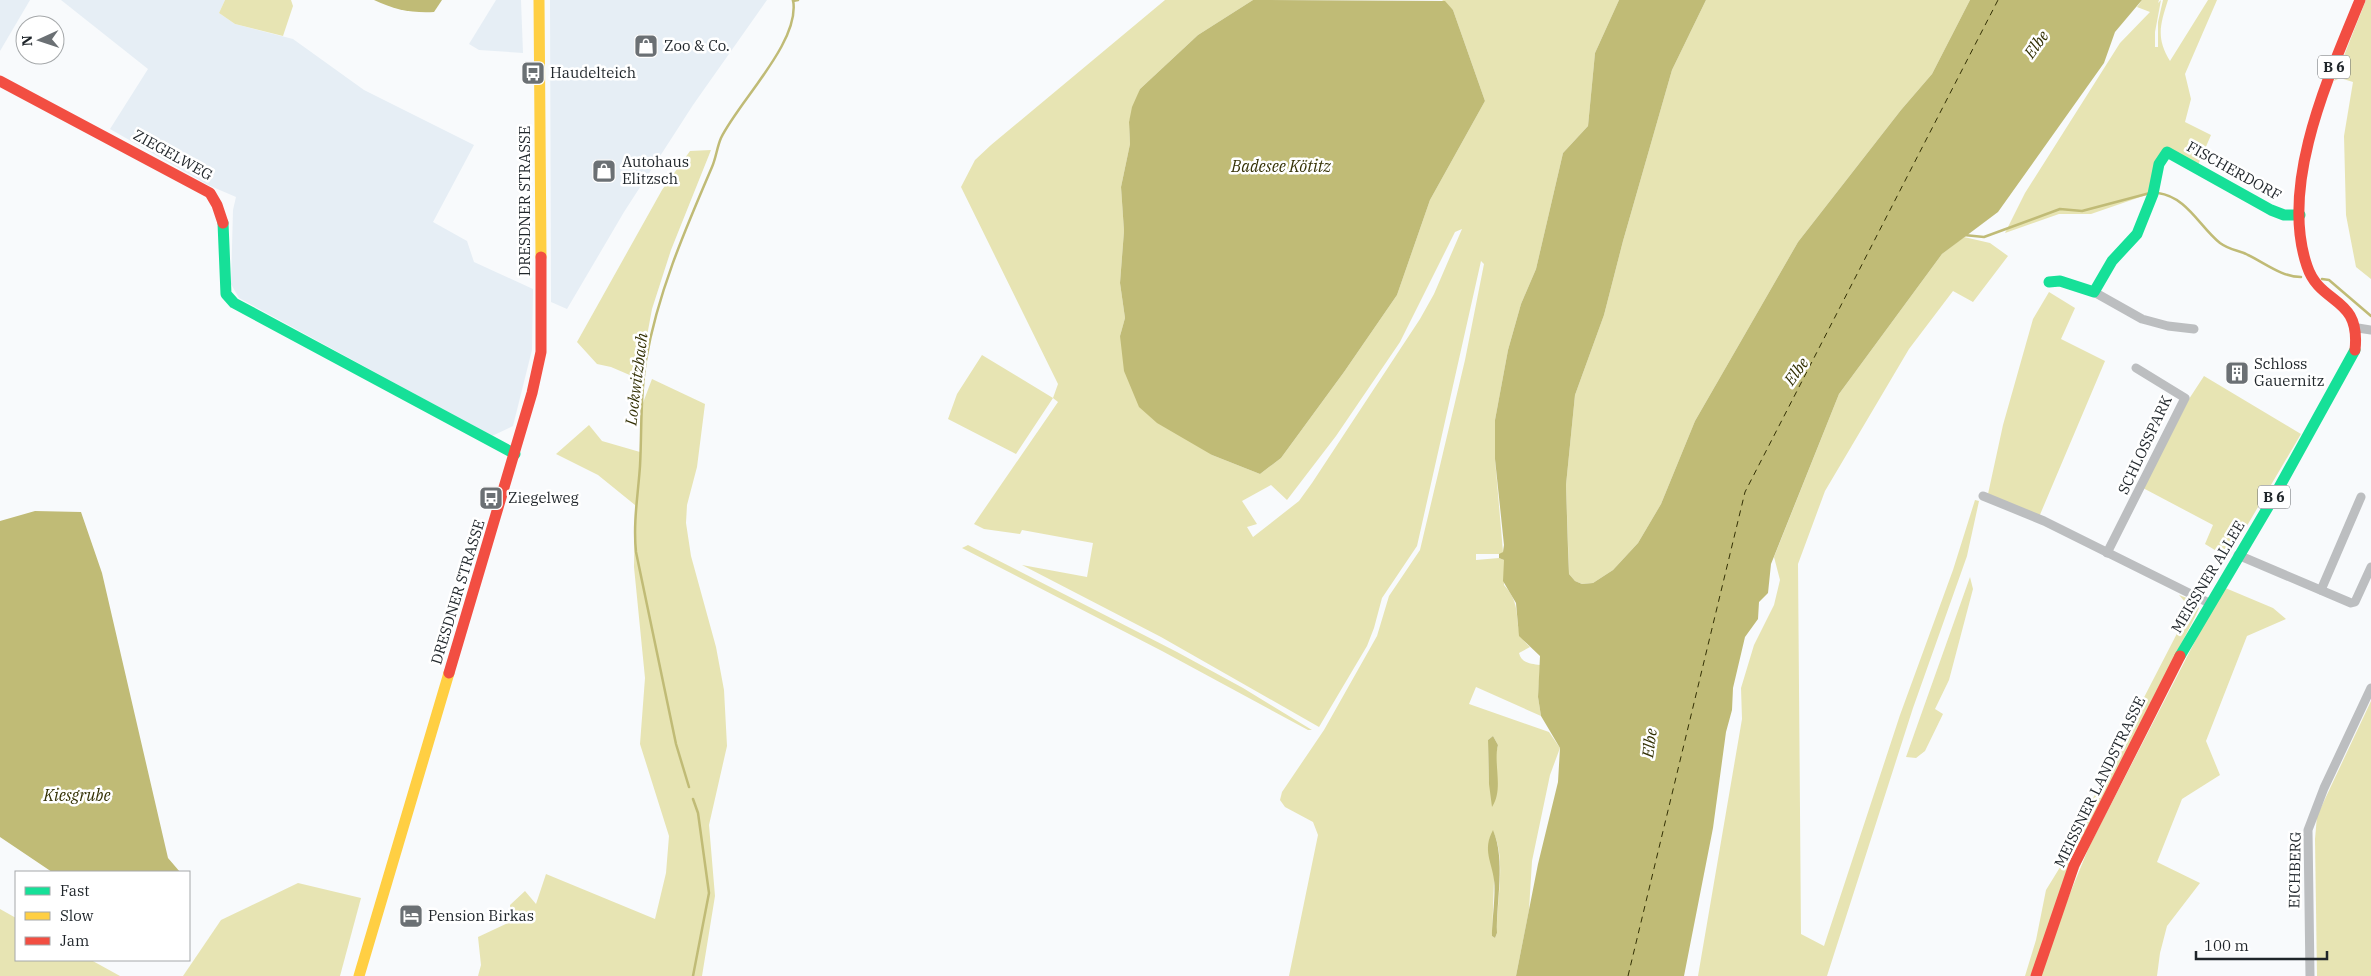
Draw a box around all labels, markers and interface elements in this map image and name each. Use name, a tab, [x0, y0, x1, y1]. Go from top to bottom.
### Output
north arrow	[15, 15, 65, 65]
water label: Elbe	[2019, 26, 2053, 63]
shop icon: Zoo & Co.	[633, 33, 659, 59]
text: N	[18, 35, 36, 47]
place label: Zoo & Co.	[664, 36, 730, 55]
road number: B 6	[2318, 56, 2350, 78]
bus stop icon: Haudelteich	[520, 60, 546, 86]
place label: Haudelteich	[550, 63, 636, 82]
street label: ZIEGELWEG	[130, 125, 216, 184]
street label: DRESDNER STRASSE	[515, 126, 534, 276]
street label: FISCHERDORF	[2183, 137, 2285, 204]
place label: Autohaus Elitzsch	[622, 152, 689, 188]
water label: Badesee Kötitz	[1230, 156, 1331, 176]
shop icon: Autohaus Elitzsch	[591, 158, 617, 184]
water label: Lockwitzbach	[620, 331, 652, 428]
water label: Elbe	[1779, 353, 1813, 390]
place label: Schloss Gauernitz	[2254, 354, 2324, 390]
building icon: Schloss Gauernitz	[2224, 360, 2250, 386]
street label: SCHLOSSPARK	[2113, 392, 2176, 497]
bus stop icon: Ziegelweg	[478, 485, 504, 511]
road number: B 6	[2258, 486, 2290, 508]
place label: Ziegelweg	[508, 488, 579, 507]
street label: DRESDNER STRASSE	[426, 517, 489, 667]
street label: MEISSNER ALLEE	[2167, 517, 2249, 636]
street label: MEISSNER LANDSTRASSE	[2050, 693, 2149, 870]
water label: Elbe	[1637, 727, 1661, 760]
water label: Kiesgrube	[42, 785, 111, 805]
street label: EICHBERG	[2284, 831, 2305, 909]
legend	[15, 871, 190, 961]
text: Fast	[60, 881, 90, 900]
hotel icon: Pension Birkas	[398, 903, 424, 929]
text: Slow	[60, 906, 94, 925]
place label: Pension Birkas	[428, 906, 534, 925]
scale bar	[2196, 928, 2327, 960]
text: Jam	[60, 931, 89, 950]
text: 100 m	[2204, 936, 2249, 955]

